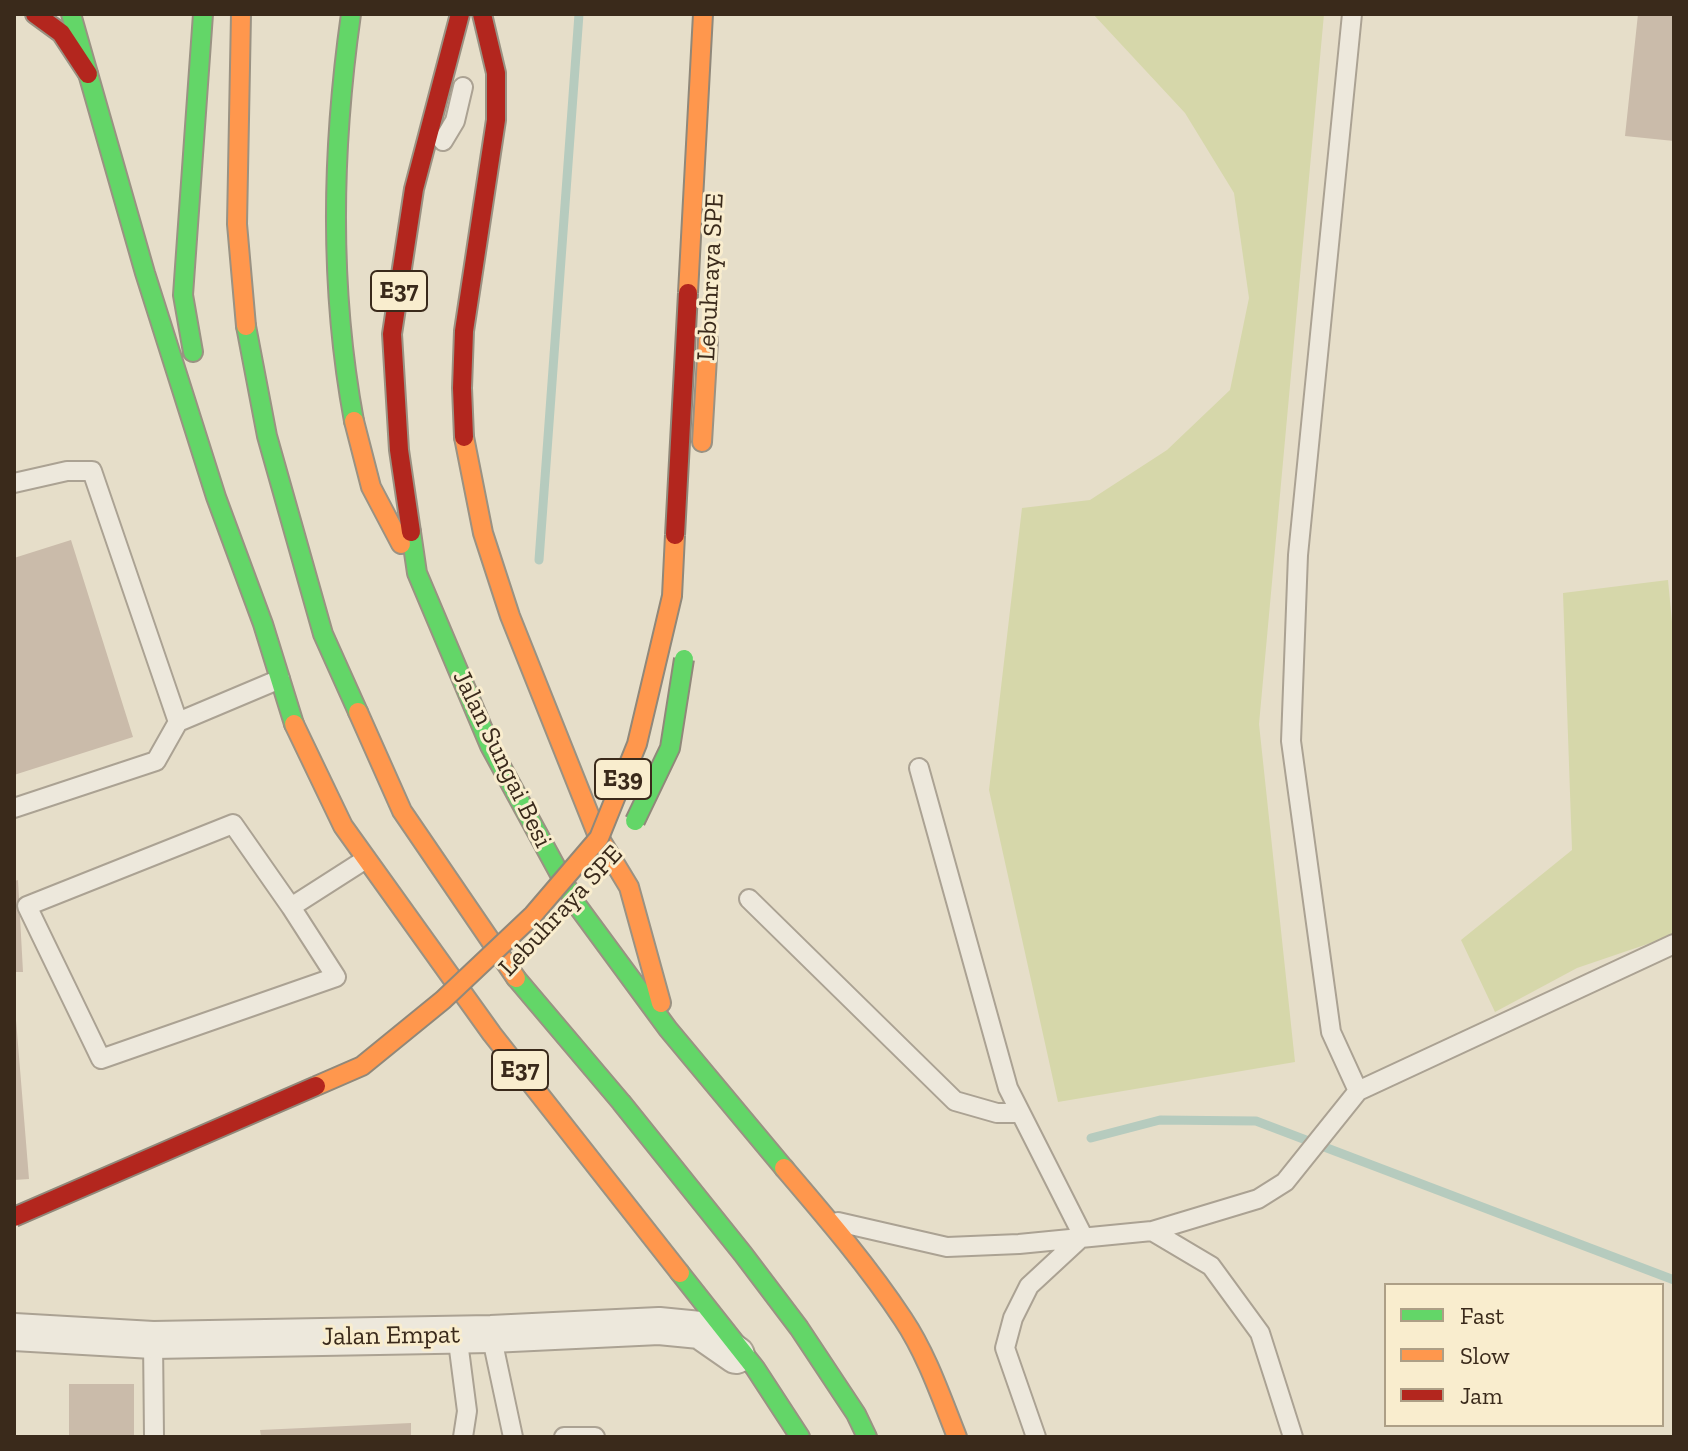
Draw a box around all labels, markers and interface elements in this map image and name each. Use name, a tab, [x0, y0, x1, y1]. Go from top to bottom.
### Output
street label: Lebuhraya SPE	[691, 192, 731, 362]
road number: E37	[371, 271, 427, 311]
street label: Jalan Sungai Besi	[445, 665, 559, 853]
road number: E39	[595, 759, 651, 799]
street label: Lebuhraya SPE	[492, 839, 630, 983]
road number: E37	[492, 1050, 548, 1090]
legend	[1384, 1283, 1664, 1427]
text: Fast	[1460, 1301, 1504, 1330]
street label: Jalan Empat	[322, 1319, 460, 1353]
text: Slow	[1460, 1341, 1510, 1370]
text: Jam	[1460, 1381, 1503, 1410]

